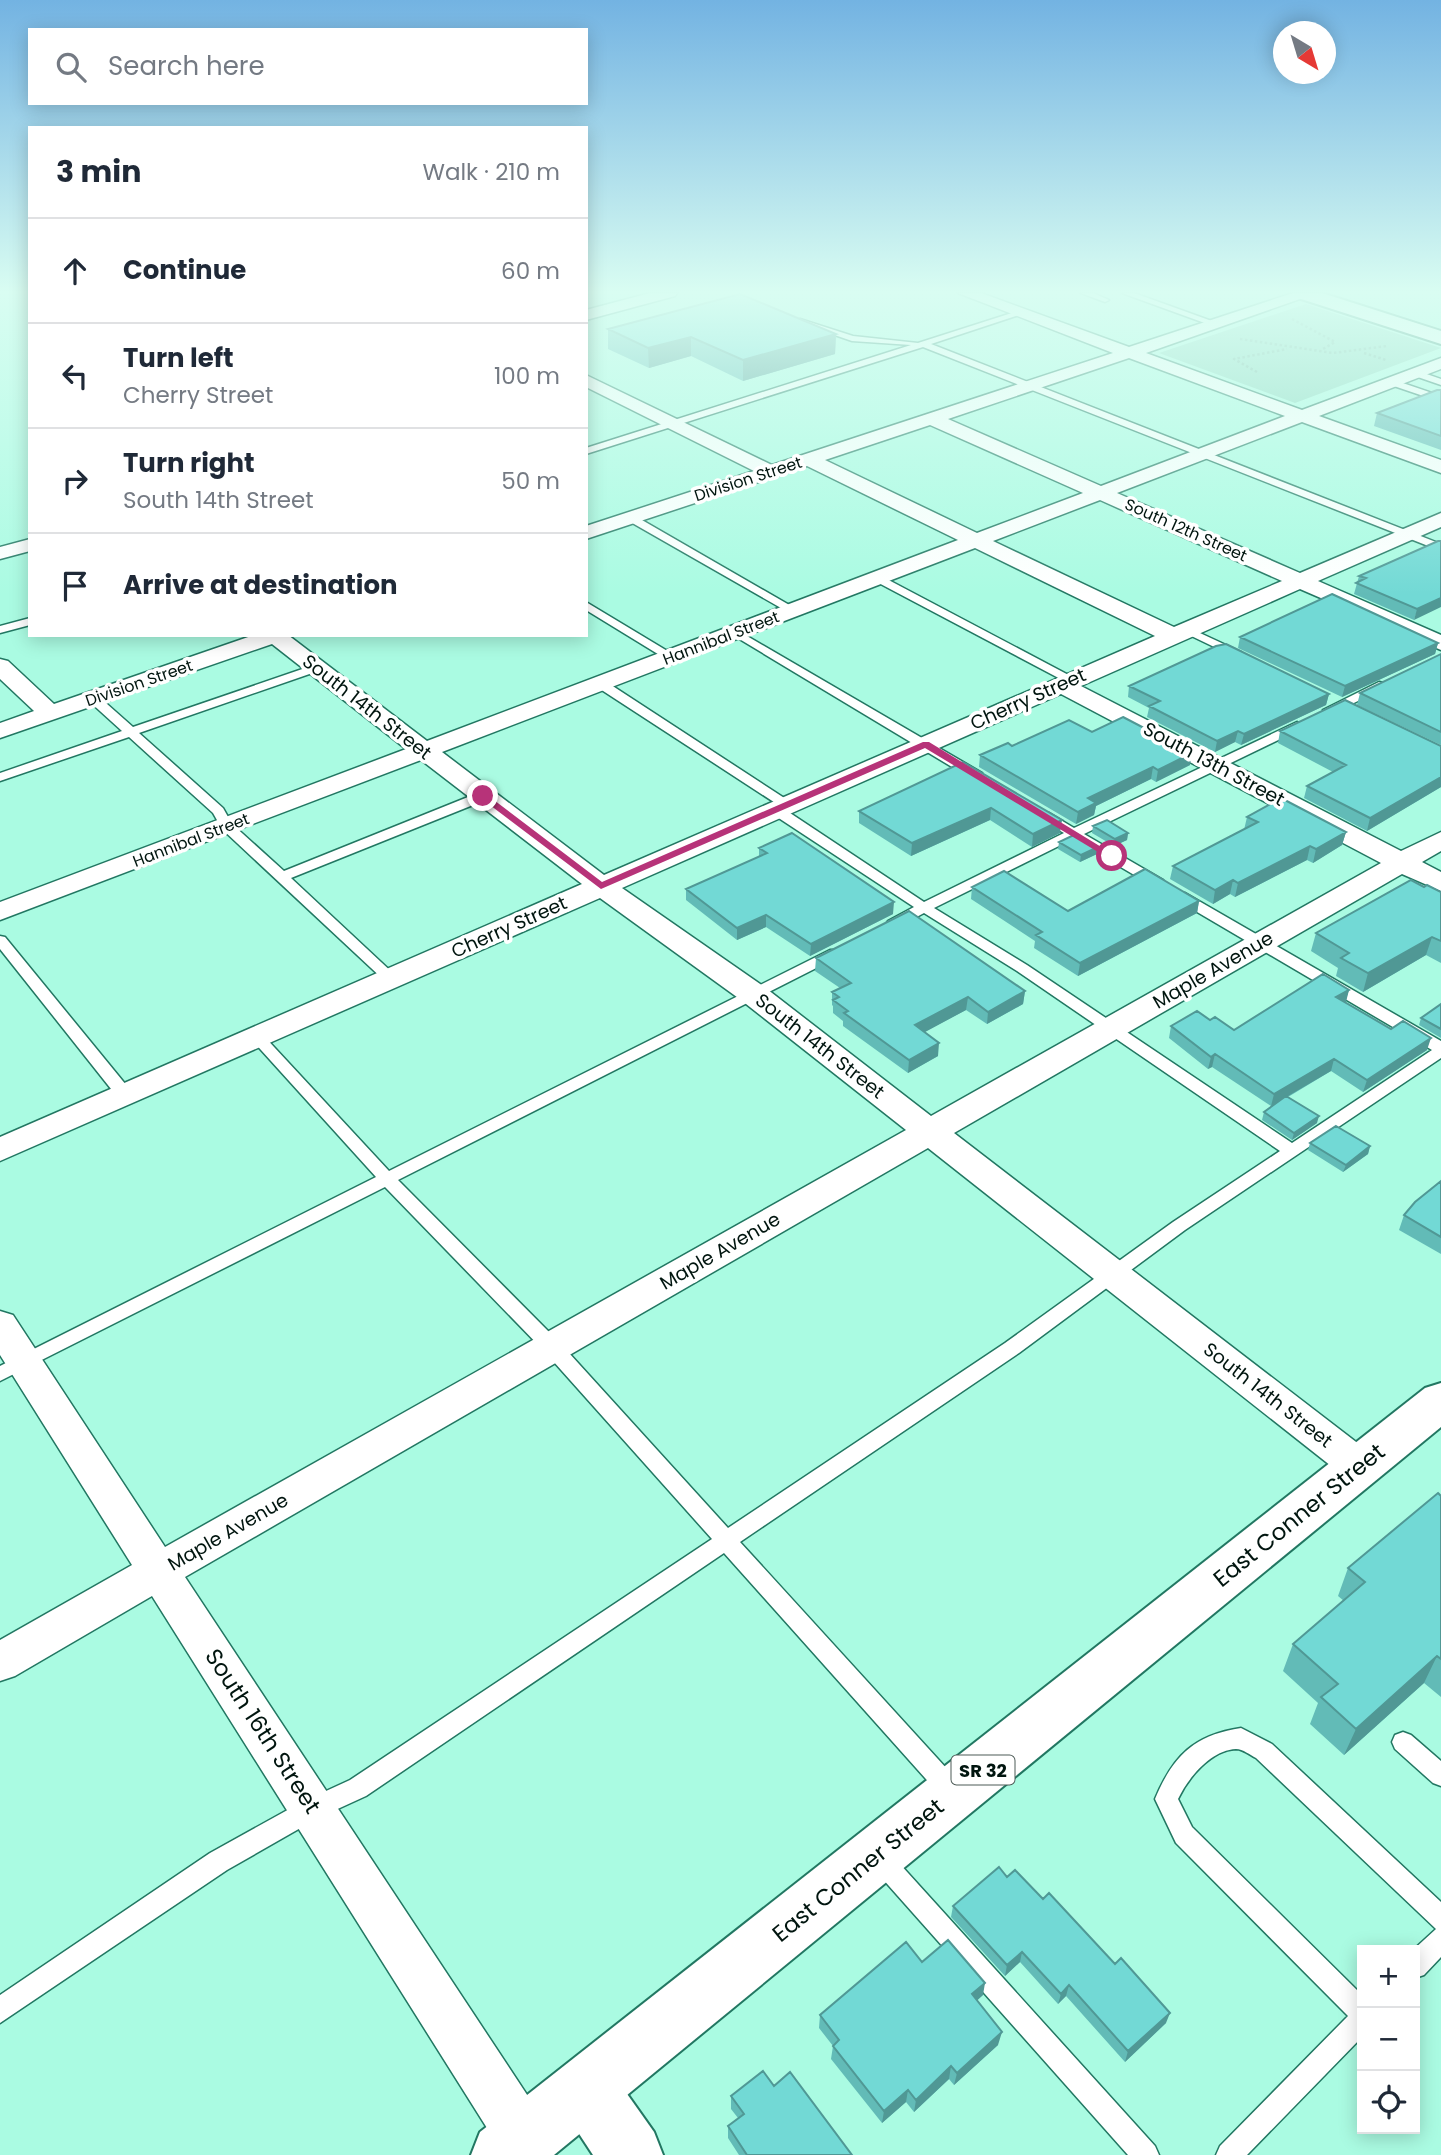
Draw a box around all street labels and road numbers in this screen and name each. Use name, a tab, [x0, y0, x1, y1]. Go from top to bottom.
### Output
street label: Division Street	[691, 451, 805, 507]
street label: South 12th Street	[1121, 493, 1251, 567]
street label: Hannibal Street	[659, 605, 783, 671]
street label: South 14th Street	[297, 648, 437, 766]
street label: Division Street	[82, 654, 196, 712]
street label: Cherry Street	[966, 661, 1090, 737]
street label: South 13th Street	[1138, 715, 1290, 813]
street label: Hannibal Street	[129, 807, 253, 873]
street label: Cherry Street	[447, 889, 571, 965]
street label: Maple Avenue	[1148, 925, 1278, 1015]
street label: South 14th Street	[750, 987, 890, 1105]
street label: Maple Avenue	[655, 1206, 785, 1296]
street label: South 14th Street	[1198, 1336, 1338, 1454]
street label: East Conner Street	[1207, 1436, 1391, 1594]
street label: Maple Avenue	[163, 1487, 293, 1577]
street label: South 16th Street	[198, 1642, 328, 1820]
road number: SR 32	[951, 1756, 1014, 1784]
street label: East Conner Street	[766, 1791, 950, 1949]

